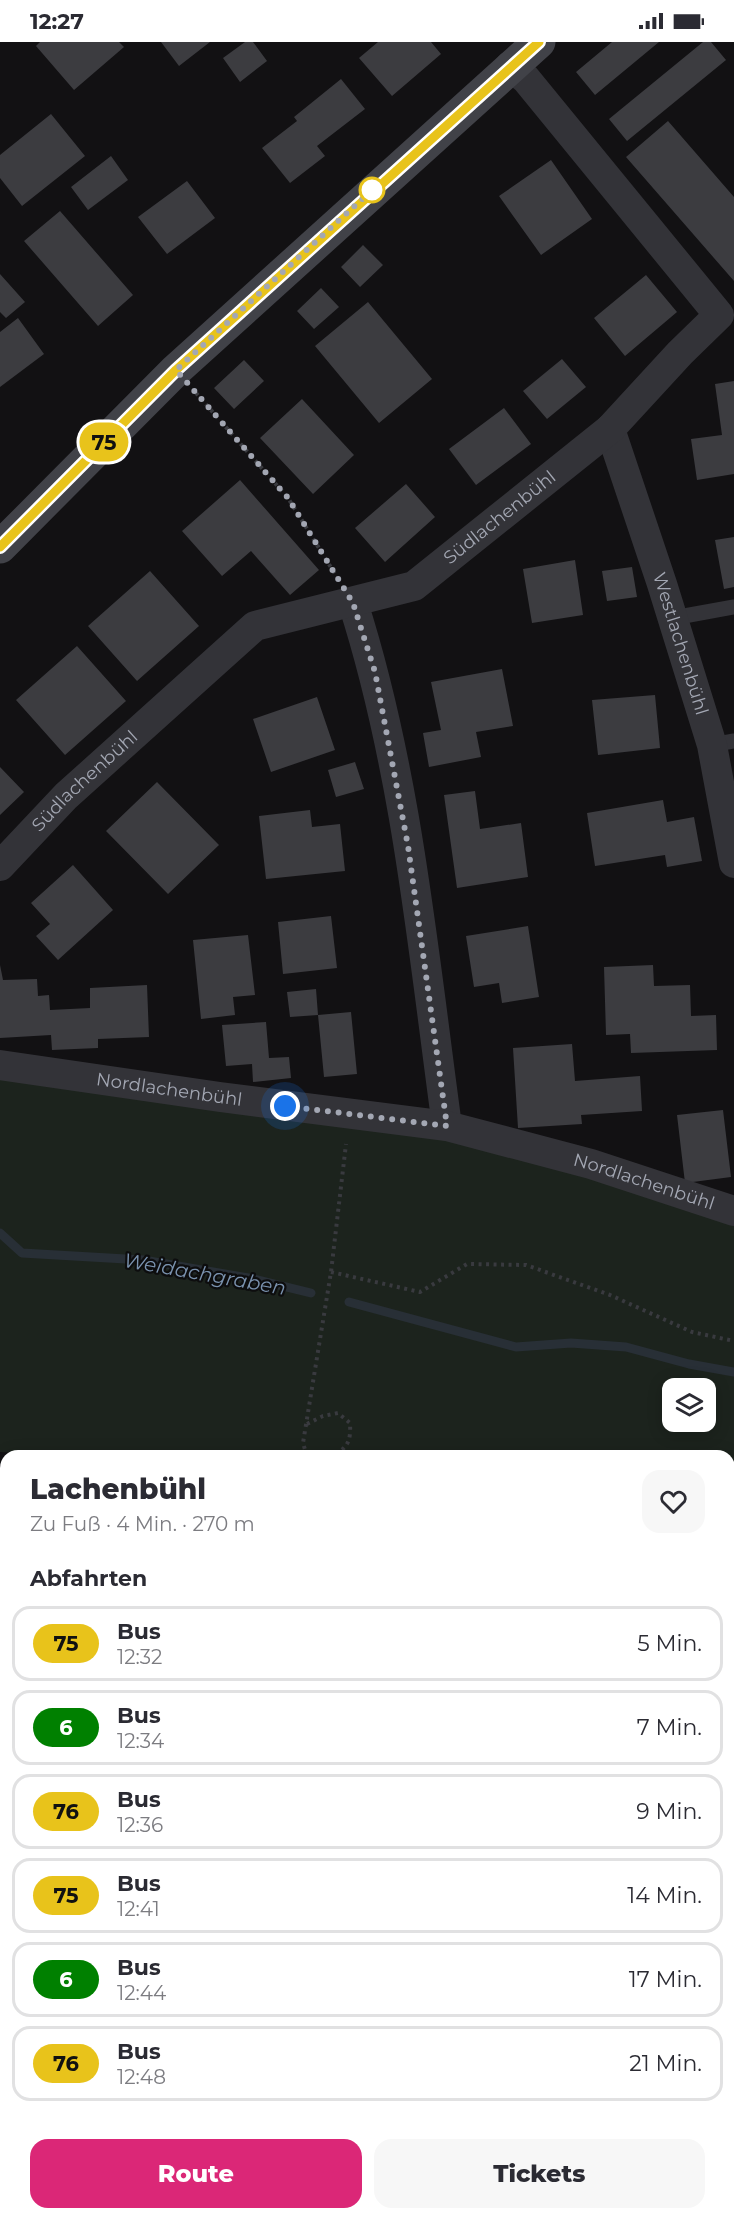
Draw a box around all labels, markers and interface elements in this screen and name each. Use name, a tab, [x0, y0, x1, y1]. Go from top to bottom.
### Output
text: 12:27	[30, 8, 84, 35]
unlabelled marker	[359, 177, 385, 203]
line badge: 75	[77, 422, 131, 462]
text: 75	[91, 430, 117, 455]
street label: Südlachenbühl	[439, 466, 560, 569]
street label: Westlachenbühl	[648, 570, 713, 718]
street label: Südlachenbühl	[27, 726, 142, 836]
street label: Nordlachenbühl	[95, 1068, 243, 1111]
your location	[270, 1091, 300, 1121]
street label: Nordlachenbühl	[571, 1149, 717, 1215]
water label: Weidachgraben	[122, 1248, 288, 1300]
map controls	[662, 1378, 716, 1432]
button: layers	[662, 1378, 716, 1432]
button: heart	[642, 1470, 705, 1533]
text: Lachenbühl	[30, 1472, 206, 1506]
text: Zu Fuß · 4 Min. · 270 m	[30, 1512, 255, 1536]
text: Abfahrten	[30, 1565, 147, 1592]
text: Bus	[117, 1618, 161, 1645]
text: 5 Min.	[637, 1630, 702, 1657]
text: 75	[53, 1631, 79, 1656]
text: 12:32	[117, 1645, 162, 1669]
text: Bus	[117, 1702, 161, 1729]
text: 7 Min.	[637, 1714, 702, 1741]
text: 6	[59, 1715, 73, 1740]
text: 12:34	[117, 1729, 164, 1753]
text: Bus	[117, 1786, 161, 1813]
text: 9 Min.	[636, 1798, 702, 1825]
text: 76	[53, 1799, 79, 1824]
text: 12:36	[117, 1813, 163, 1837]
text: Bus	[117, 1870, 161, 1897]
text: 14 Min.	[627, 1882, 702, 1909]
text: 75	[53, 1883, 79, 1908]
text: 12:41	[117, 1897, 160, 1921]
text: Bus	[117, 1954, 161, 1981]
text: 17 Min.	[629, 1966, 702, 1993]
text: 6	[59, 1967, 73, 1992]
text: 12:44	[117, 1981, 166, 2005]
text: Bus	[117, 2038, 161, 2065]
text: 21 Min.	[629, 2050, 702, 2077]
text: 76	[53, 2051, 79, 2076]
text: 12:48	[117, 2065, 166, 2089]
button: Route	[30, 2139, 362, 2208]
button: Tickets	[374, 2139, 705, 2208]

